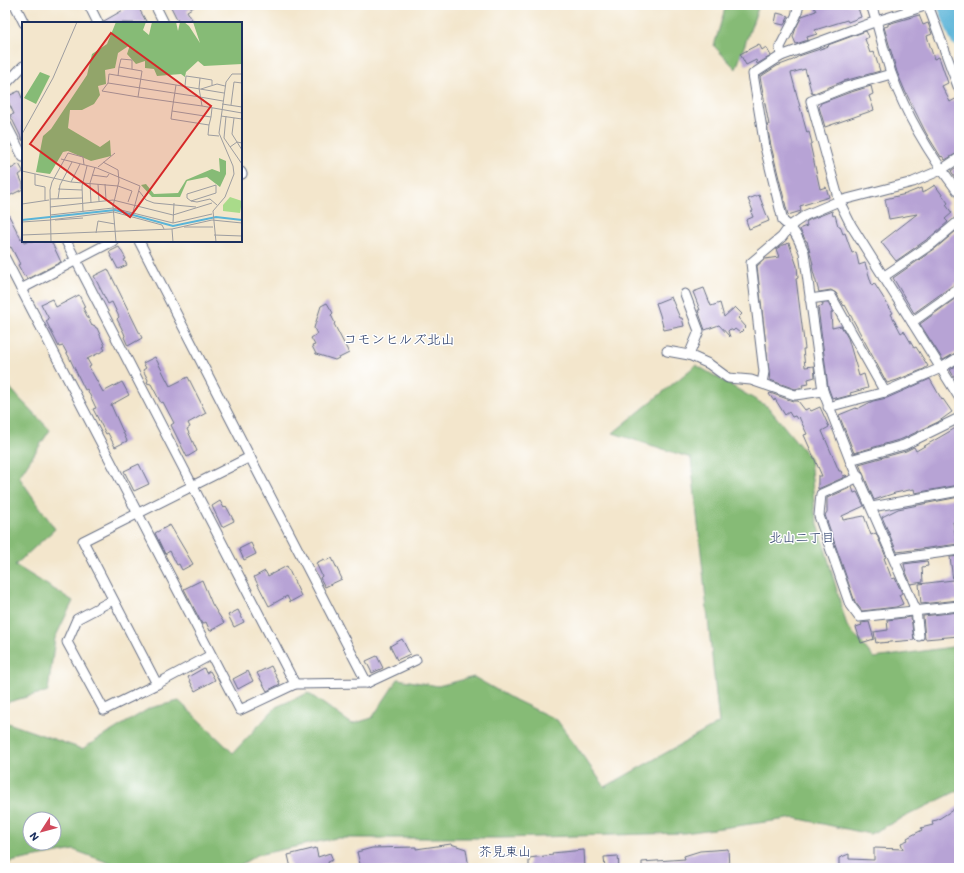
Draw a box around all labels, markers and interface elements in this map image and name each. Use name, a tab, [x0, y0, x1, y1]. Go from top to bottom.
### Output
inset map	[22, 22, 242, 242]
district label: コモンヒルズ北山	[343, 331, 455, 348]
district label: 北山二丁目	[769, 530, 835, 545]
north arrow	[22, 811, 62, 851]
text: N	[27, 830, 42, 843]
district label: 芥見東山	[479, 844, 531, 859]

